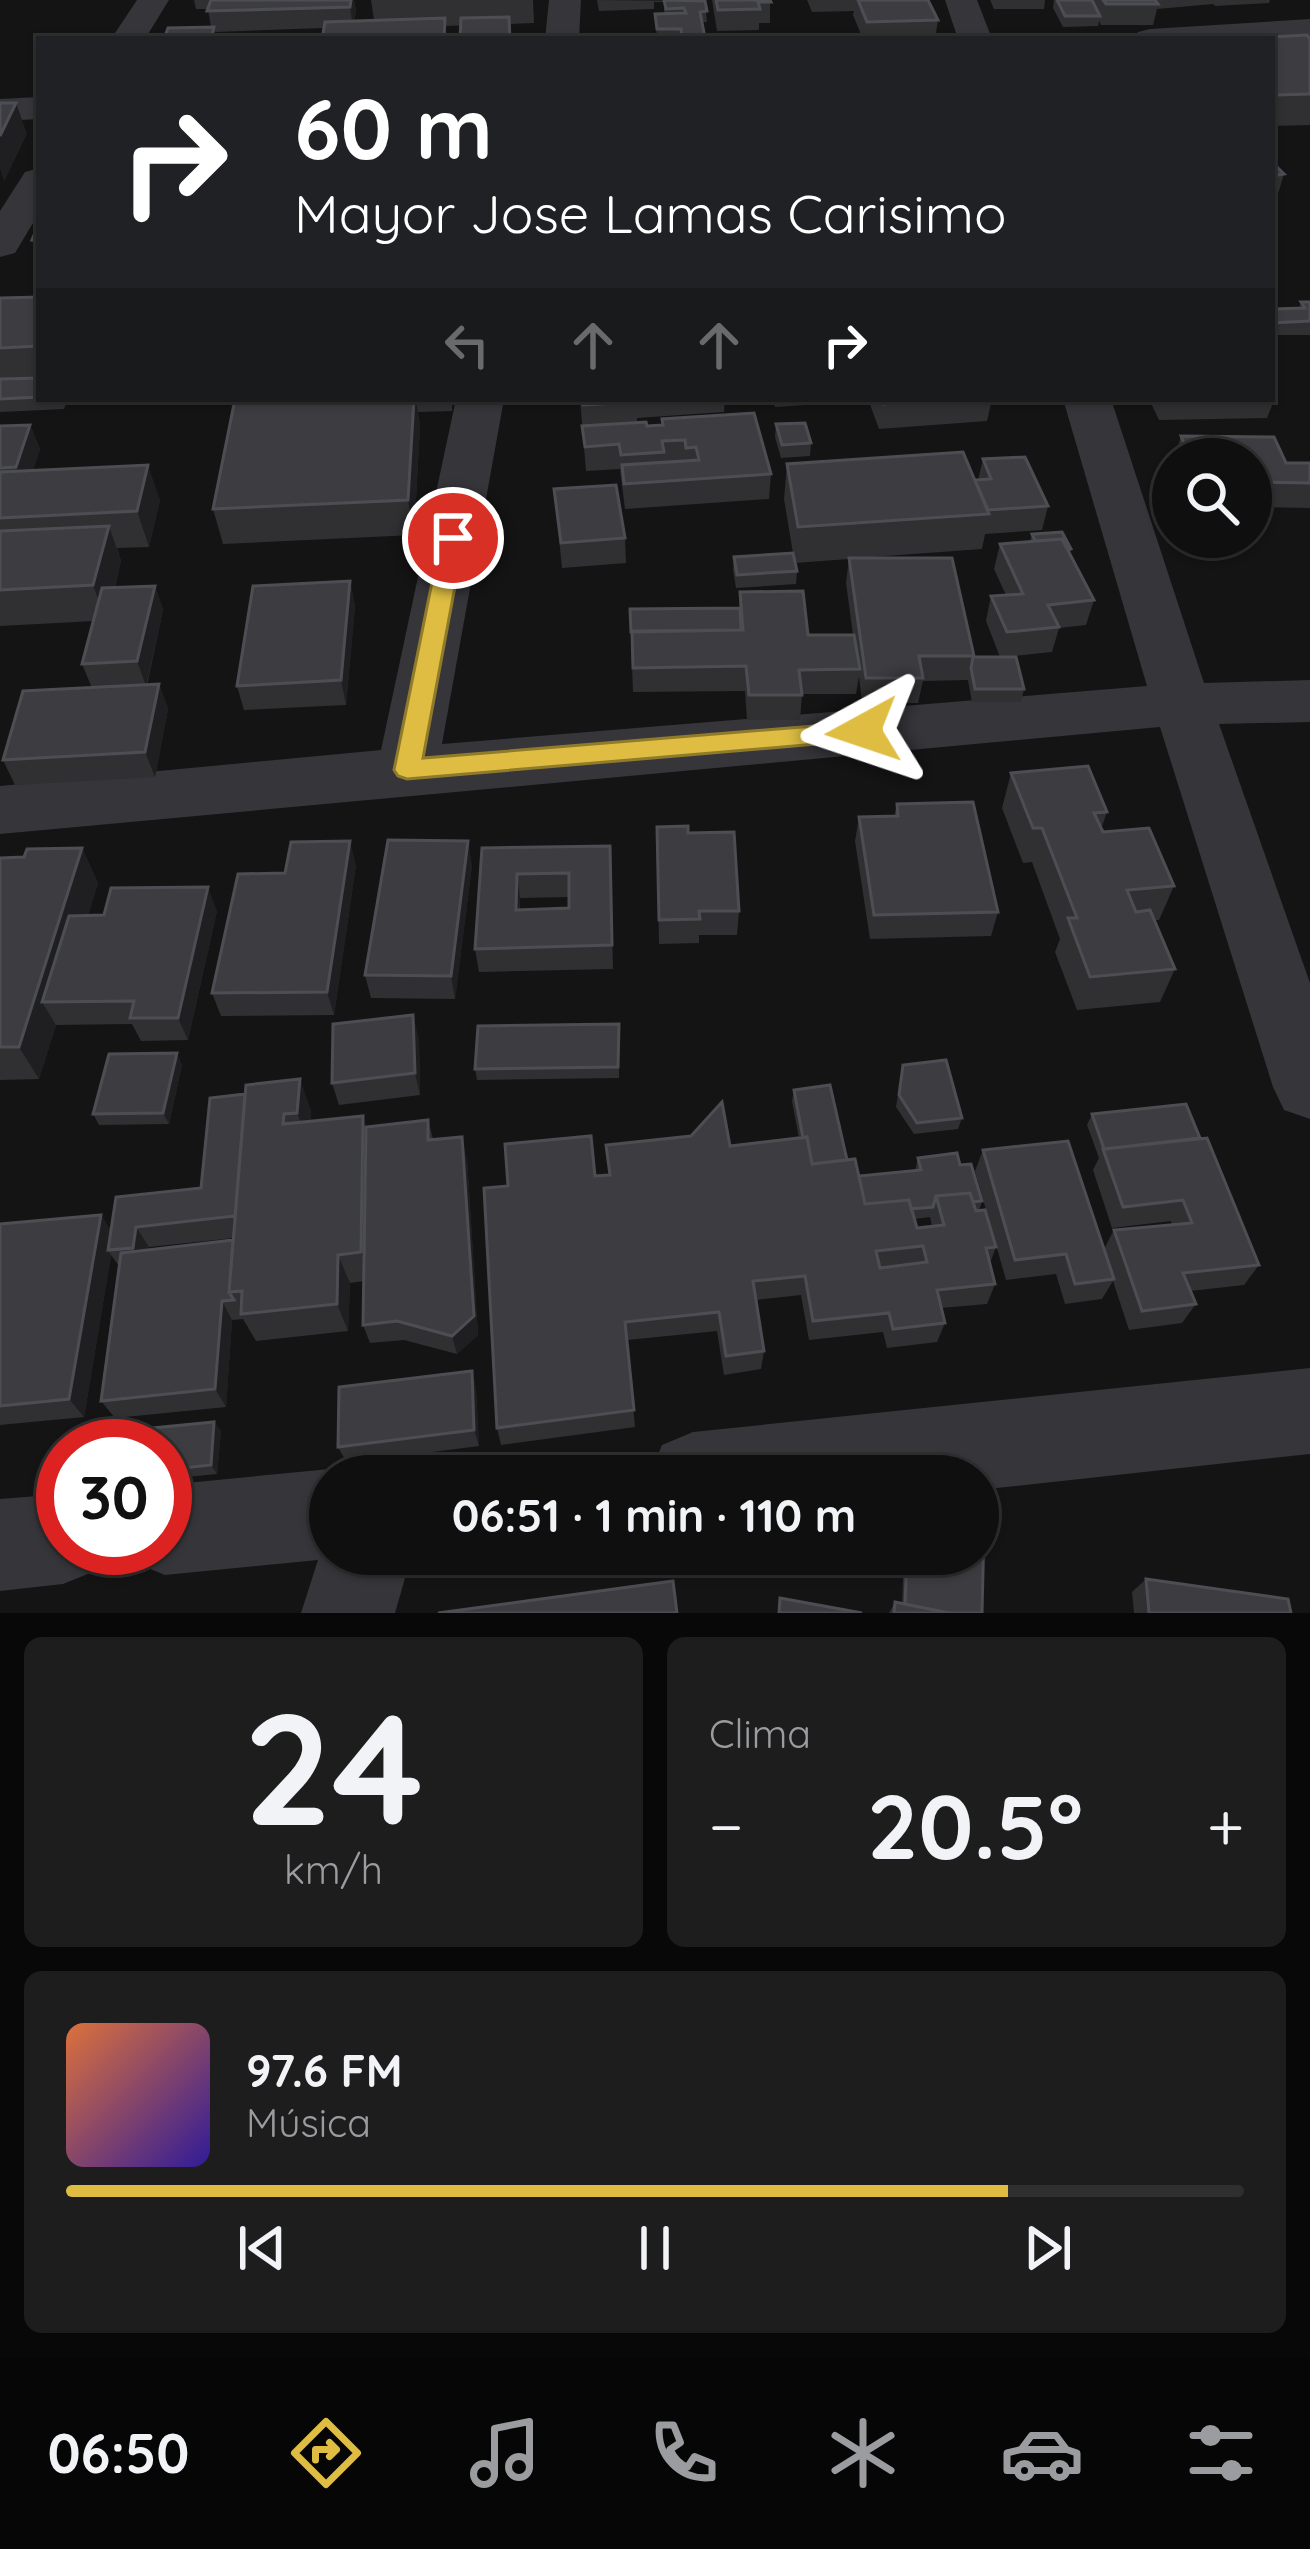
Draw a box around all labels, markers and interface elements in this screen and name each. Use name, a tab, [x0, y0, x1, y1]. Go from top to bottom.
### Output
text: 60 m	[294, 75, 493, 180]
icon: right	[96, 84, 252, 240]
text: Mayor Jose Lamas Carisimo	[294, 179, 1007, 247]
icon: left	[434, 312, 500, 378]
icon: ahead	[560, 312, 626, 378]
icon: ahead	[686, 312, 752, 378]
icon: right	[812, 312, 878, 378]
map controls	[1152, 438, 1272, 558]
button: search	[1152, 438, 1272, 558]
pin	[402, 487, 504, 589]
icon: arrive	[420, 505, 486, 571]
position arrow	[800, 668, 926, 794]
speed limit sign: 30	[36, 1419, 192, 1575]
text: 06:51 · 1 min · 110 m	[452, 1487, 856, 1543]
text: 24	[243, 1669, 424, 1864]
text: Clima	[709, 1709, 811, 1758]
text: 20.5°	[867, 1769, 1083, 1882]
text: −	[709, 1784, 743, 1867]
text: +	[1207, 1784, 1244, 1867]
text: km/h	[284, 1845, 383, 1894]
text: 97.6 FM	[246, 2042, 403, 2098]
text: Música	[246, 2098, 371, 2147]
icon: previous	[229, 2215, 295, 2281]
icon: pause	[622, 2215, 688, 2281]
icon: next	[1015, 2215, 1081, 2281]
icon: directions	[284, 2411, 368, 2495]
icon: music	[463, 2411, 547, 2495]
icon: phone	[642, 2411, 726, 2495]
icon: climate	[821, 2411, 905, 2495]
icon: car	[1000, 2411, 1084, 2495]
icon: filters	[1179, 2411, 1263, 2495]
text: 06:50	[47, 2419, 189, 2487]

